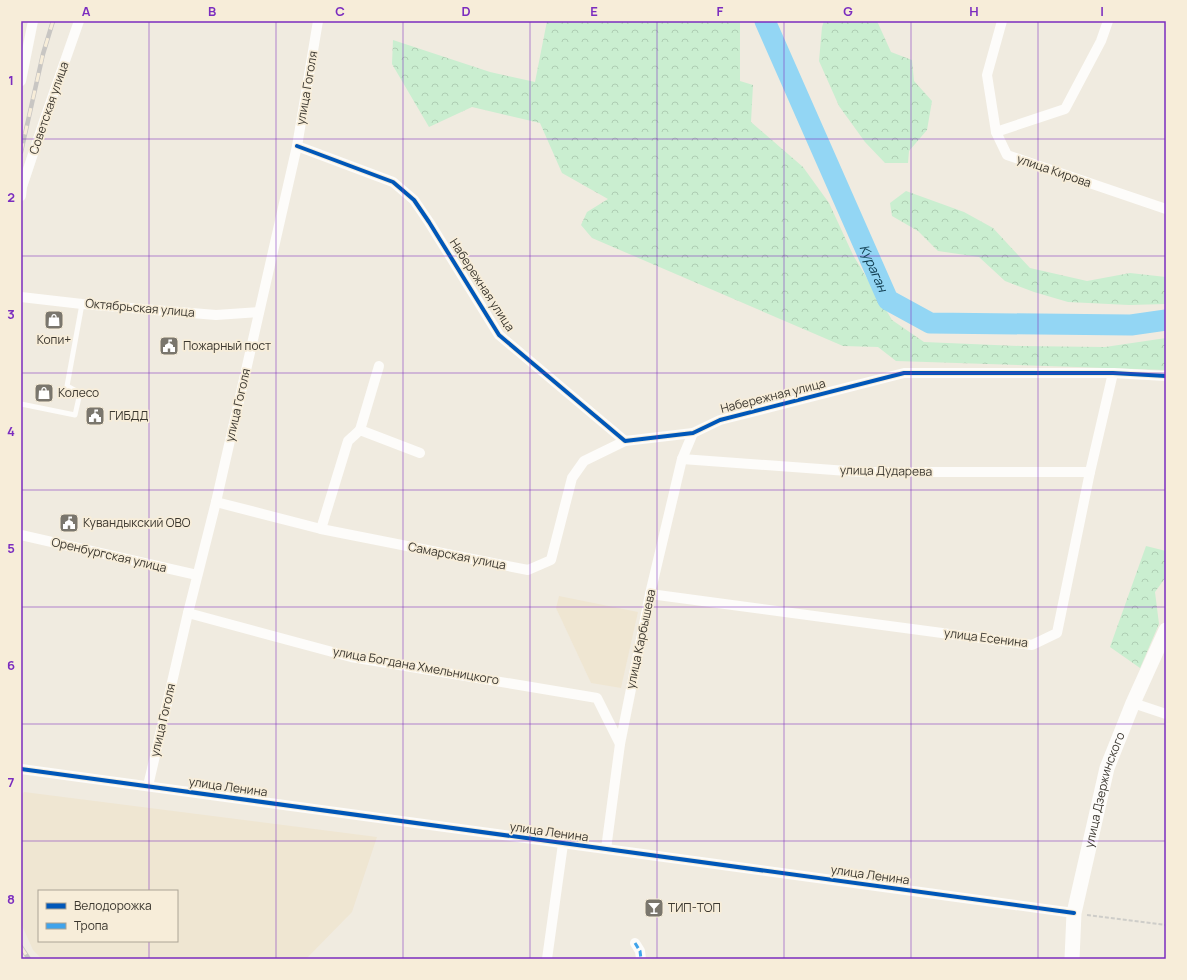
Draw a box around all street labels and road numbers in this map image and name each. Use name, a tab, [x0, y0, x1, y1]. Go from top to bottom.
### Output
street label: улица Гоголя	[292, 50, 321, 126]
street label: Советская улица	[25, 59, 72, 157]
street label: улица Кирова	[1015, 150, 1094, 191]
street label: Набережная улица	[446, 235, 519, 335]
street label: Октябрьская улица	[85, 294, 195, 321]
street label: улица Гоголя	[221, 366, 254, 443]
street label: Набережная улица	[719, 374, 827, 417]
street label: улица Дударева	[840, 461, 932, 480]
street label: Оренбургская улица	[50, 533, 168, 576]
street label: Самарская улица	[407, 538, 508, 573]
street label: улица Карбышева	[622, 588, 659, 690]
street label: улица Есенина	[943, 624, 1029, 651]
street label: улица Богдана Хмельницкого	[332, 642, 501, 689]
street label: улица Гоголя	[146, 681, 179, 758]
street label: улица Дзержинского	[1080, 729, 1129, 849]
street label: улица Ленина	[188, 773, 269, 800]
street label: улица Ленина	[509, 818, 590, 845]
street label: улица Ленина	[830, 861, 911, 888]

